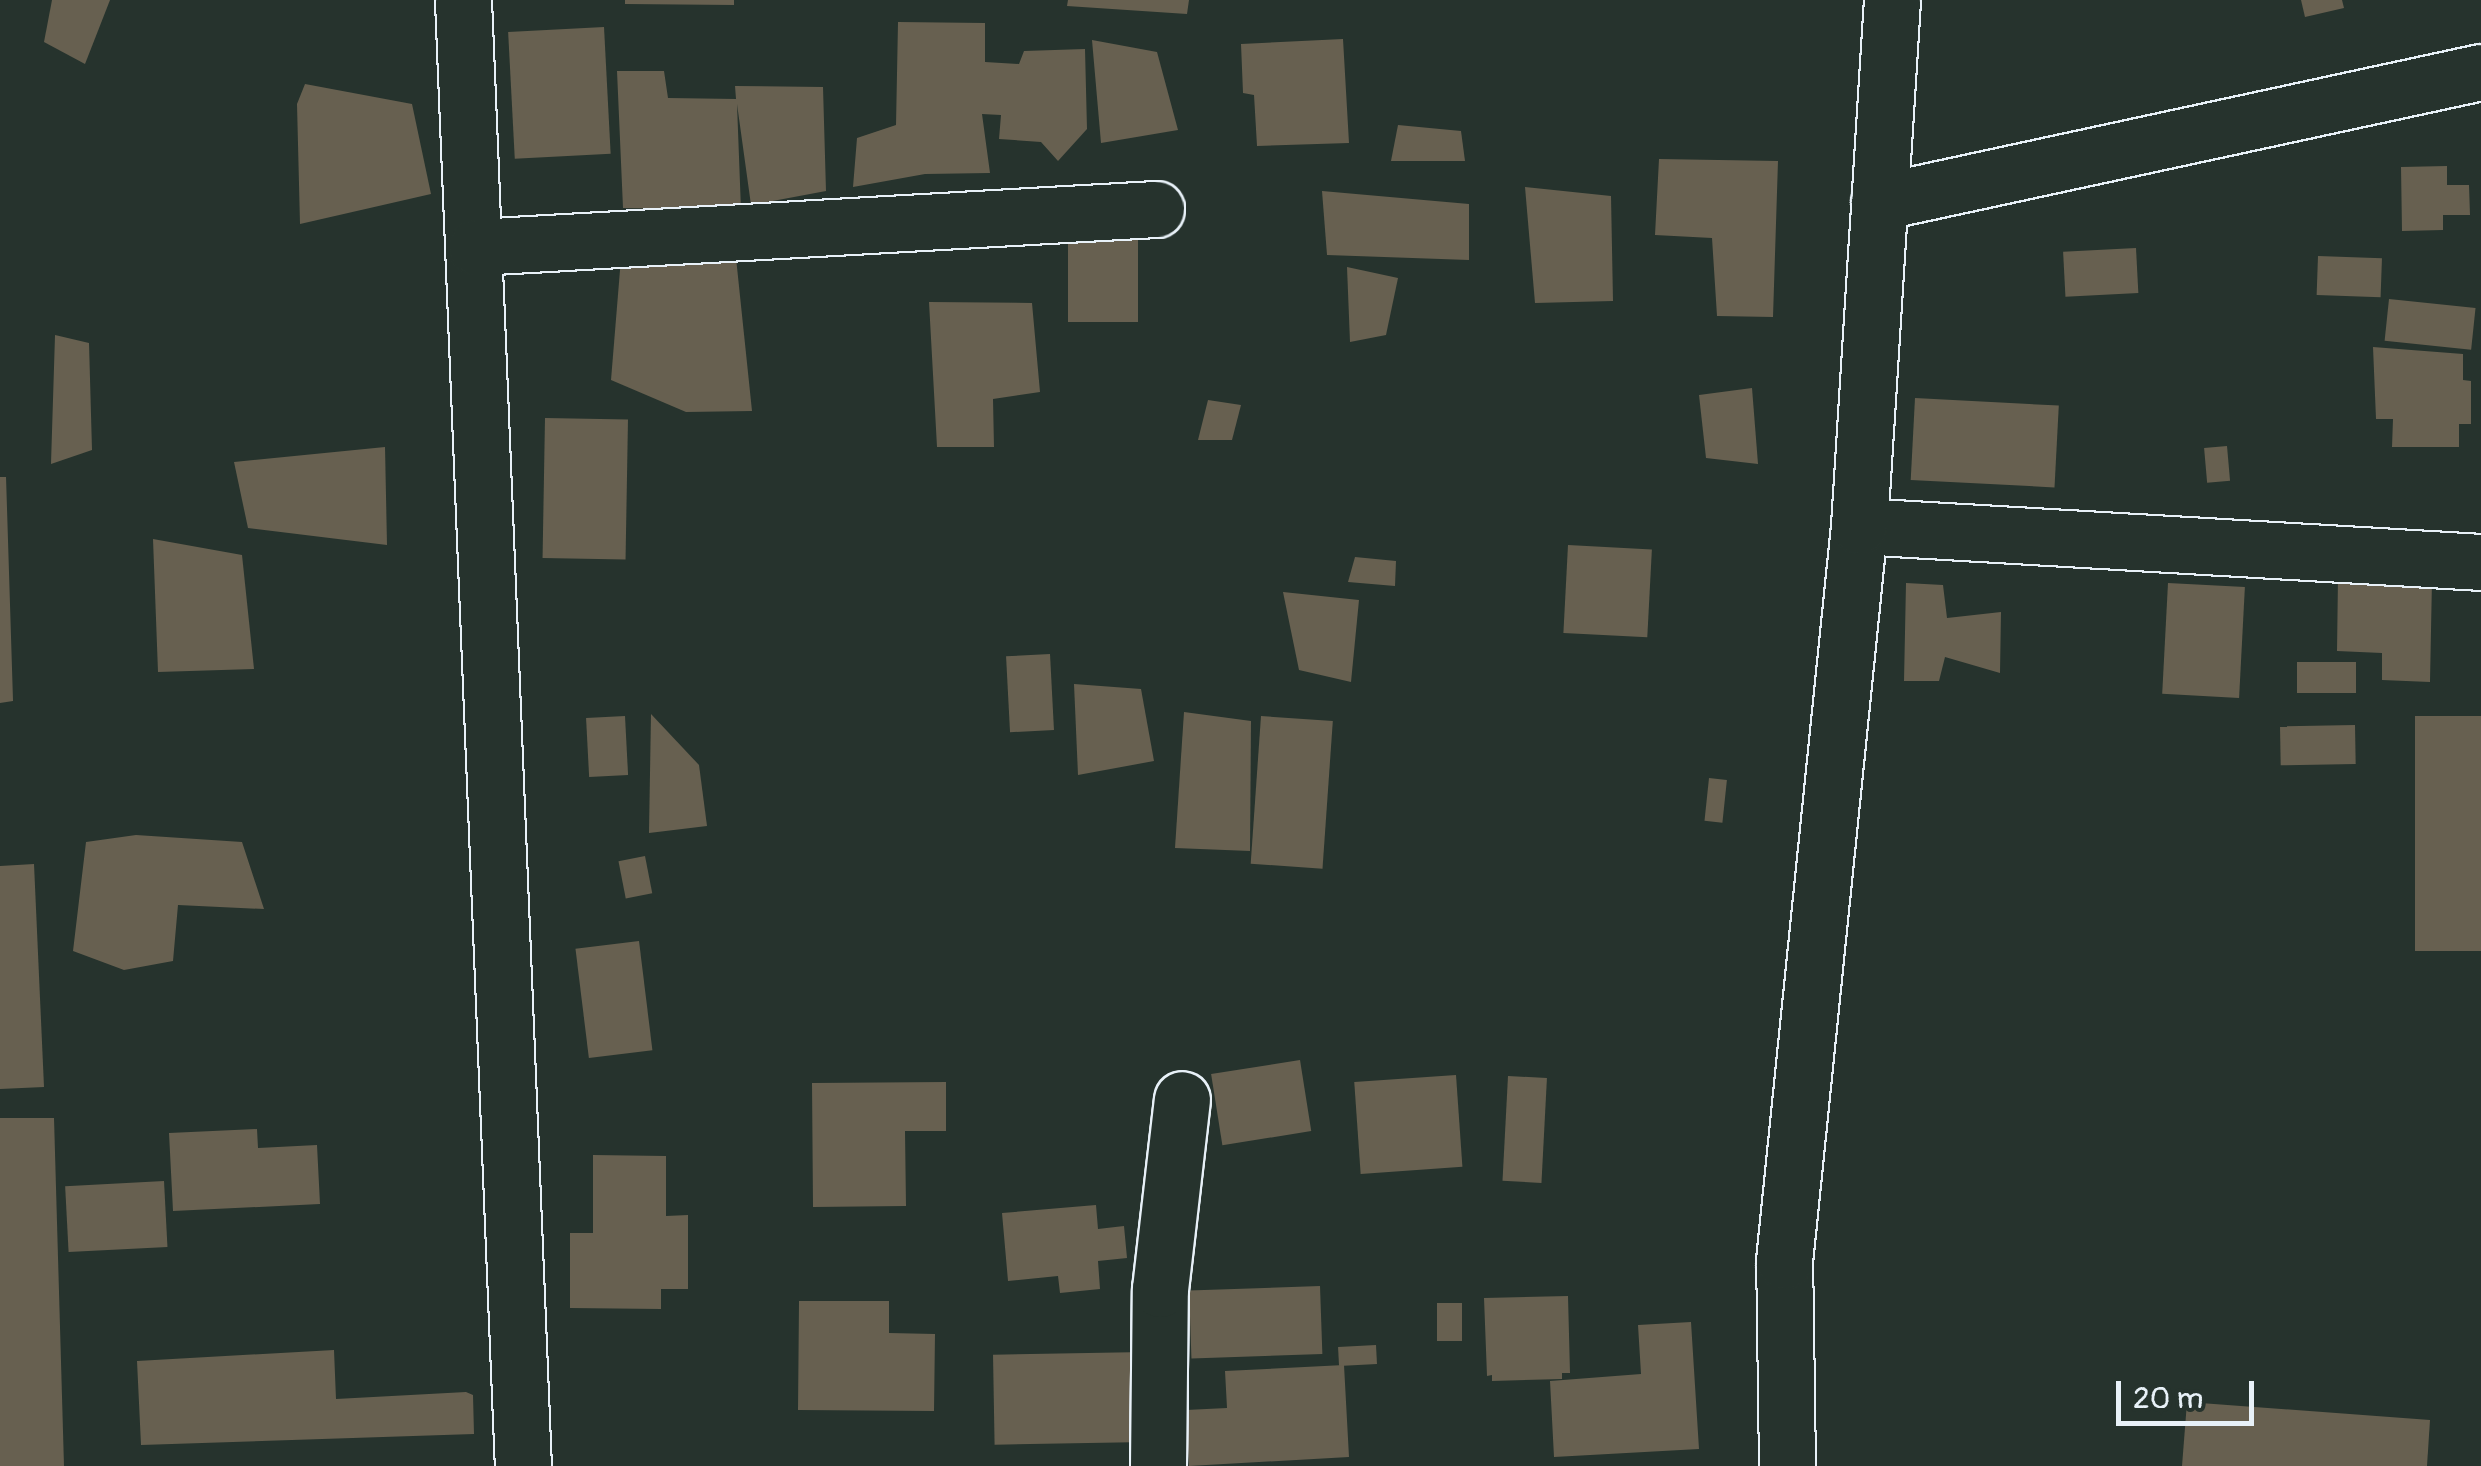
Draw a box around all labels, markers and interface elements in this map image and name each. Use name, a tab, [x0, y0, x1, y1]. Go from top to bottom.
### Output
scale bar	[2121, 1361, 2258, 1423]
text: 20 m	[2133, 1380, 2203, 1417]

